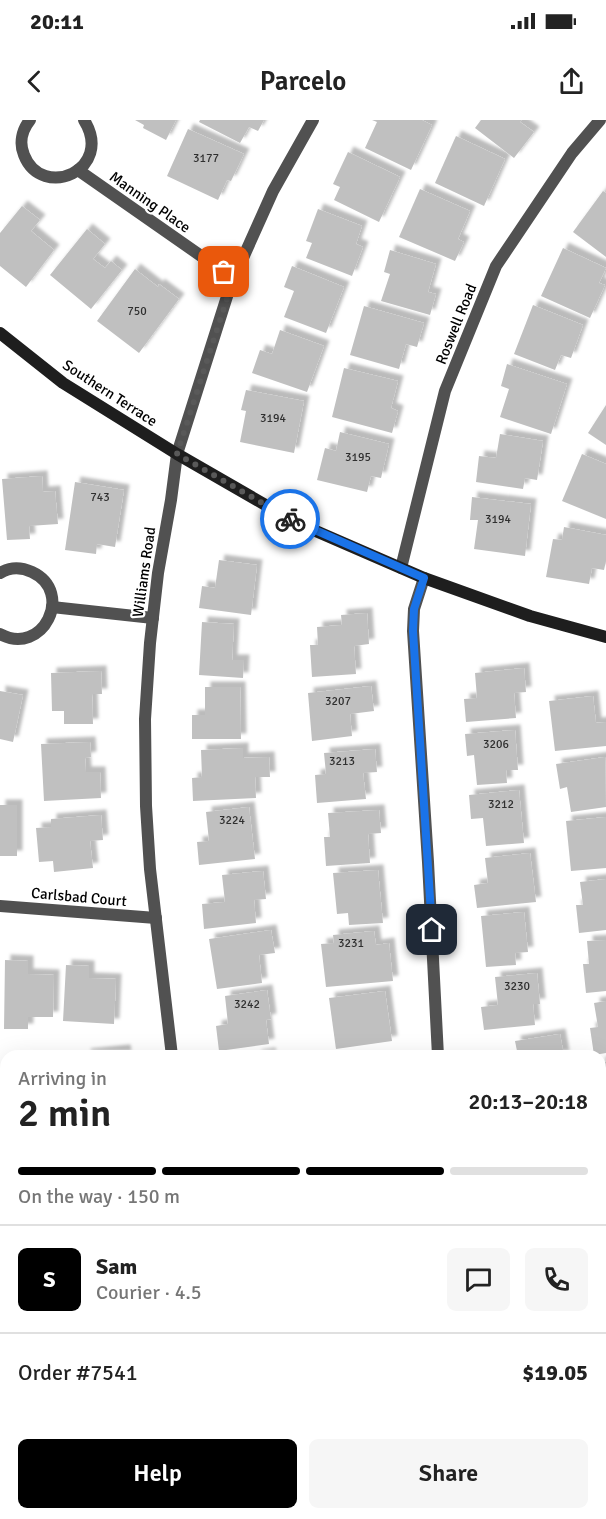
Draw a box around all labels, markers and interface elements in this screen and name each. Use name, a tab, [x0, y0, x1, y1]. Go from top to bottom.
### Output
text: 20:11	[30, 8, 84, 35]
icon: back	[18, 65, 51, 98]
text: Parcelo	[260, 65, 346, 98]
icon: share	[555, 65, 588, 98]
house number: 3177	[193, 151, 219, 166]
street label: Manning Place	[106, 168, 194, 236]
pin	[198, 246, 249, 297]
icon: bag	[207, 255, 240, 288]
street label: Roswell Road	[432, 281, 480, 367]
house number: 750	[127, 304, 147, 319]
street label: Southern Terrace	[59, 356, 161, 430]
house number: 3194	[260, 411, 286, 426]
house number: 3195	[345, 450, 371, 465]
courier	[260, 489, 320, 549]
house number: 743	[90, 490, 110, 505]
icon: bike	[274, 503, 307, 536]
house number: 3194	[485, 512, 511, 527]
street label: Williams Road	[129, 526, 159, 618]
house number: 3207	[325, 694, 351, 709]
house number: 3206	[483, 737, 509, 752]
house number: 3213	[329, 754, 355, 769]
house number: 3212	[488, 797, 514, 812]
house number: 3224	[219, 813, 245, 828]
street label: Carlsbad Court	[30, 884, 128, 910]
pin	[406, 904, 457, 955]
icon: home	[415, 913, 448, 946]
house number: 3231	[338, 936, 364, 951]
house number: 3230	[504, 979, 530, 994]
house number: 3242	[234, 997, 260, 1012]
text: Arriving in	[18, 1066, 107, 1091]
text: 20:13–20:18	[469, 1088, 588, 1115]
text: 2 min	[18, 1089, 111, 1137]
text: On the way · 150 m	[18, 1184, 180, 1209]
button: chat	[447, 1248, 510, 1311]
button: phone	[525, 1248, 588, 1311]
text: Sam	[96, 1253, 137, 1280]
text: S	[43, 1266, 56, 1293]
text: Courier · 4.5	[96, 1280, 202, 1305]
text: Order #7541	[18, 1359, 138, 1386]
text: $19.05	[522, 1359, 588, 1386]
button: Help	[18, 1439, 297, 1508]
button: Share	[309, 1439, 588, 1508]

